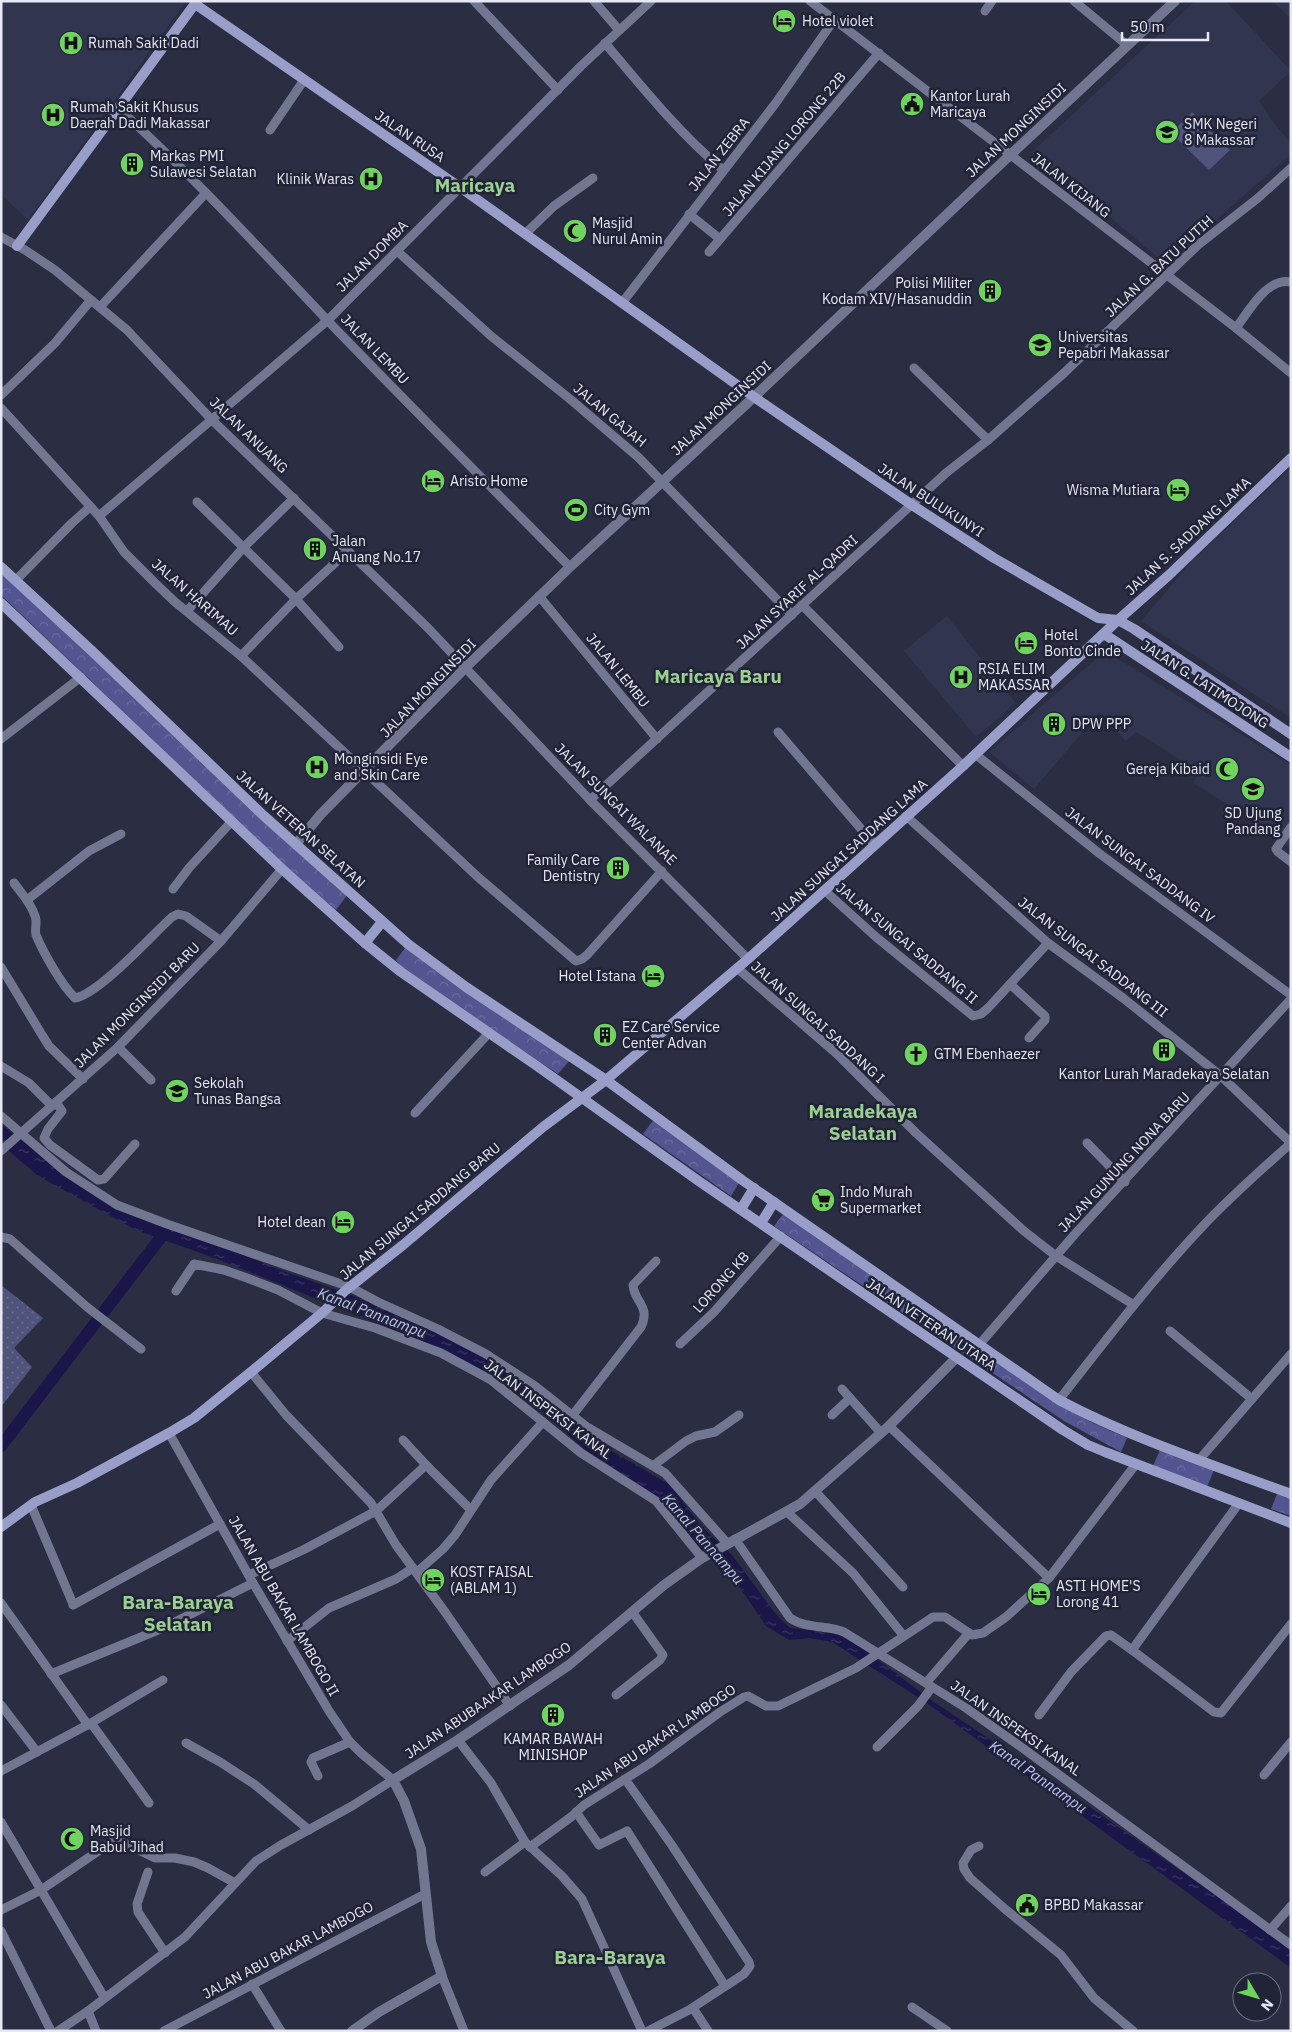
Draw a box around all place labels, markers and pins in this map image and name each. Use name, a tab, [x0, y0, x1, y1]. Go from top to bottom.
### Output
hotel icon: Hotel violet	[771, 8, 797, 34]
place label: Hotel violet	[802, 12, 874, 30]
hospital icon: Rumah Sakit Dadi	[58, 30, 84, 56]
place label: Rumah Sakit Dadi	[88, 34, 199, 52]
place label: Kantor Lurah Maricaya	[930, 87, 1011, 121]
public building icon: Kantor Lurah Maricaya	[899, 91, 925, 117]
place label: Rumah Sakit Khusus Daerah Dadi Makassar	[70, 98, 210, 132]
hospital icon: Rumah Sakit Khusus Daerah Dadi Makassar	[40, 102, 66, 128]
place label: SMK Negeri 8 Makassar	[1184, 115, 1257, 149]
school or university icon: SMK Negeri 8 Makassar	[1154, 119, 1180, 145]
place label: Markas PMI Sulawesi Selatan	[150, 147, 257, 181]
building icon: Markas PMI Sulawesi Selatan	[119, 151, 145, 177]
hospital icon: Klinik Waras	[358, 166, 384, 192]
place label: Klinik Waras	[276, 170, 354, 188]
place label: Masjid Nurul Amin	[592, 214, 663, 248]
mosque icon: Masjid Nurul Amin	[562, 218, 588, 244]
place label: Polisi Militer Kodam XIV/Hasanuddin	[822, 274, 972, 308]
building icon: Polisi Militer Kodam XIV/Hasanuddin	[977, 278, 1003, 304]
place label: Universitas Pepabri Makassar	[1058, 328, 1169, 362]
school or university icon: Universitas Pepabri Makassar	[1027, 332, 1053, 358]
hotel icon: Aristo Home	[420, 468, 446, 494]
place label: Aristo Home	[450, 472, 528, 490]
hotel icon: Wisma Mutiara	[1165, 477, 1191, 503]
place label: Wisma Mutiara	[1066, 481, 1161, 499]
sports icon: City Gym	[563, 497, 589, 523]
place label: City Gym	[594, 501, 650, 519]
place label: Jalan Anuang No.17	[332, 532, 421, 566]
building icon: Jalan Anuang No.17	[302, 536, 328, 562]
place label: Hotel Bonto Cinde	[1044, 626, 1121, 660]
hotel icon: Hotel Bonto Cinde	[1013, 630, 1039, 656]
place label: RSIA ELIM MAKASSAR	[978, 660, 1050, 694]
hospital icon: RSIA ELIM MAKASSAR	[948, 664, 974, 690]
building icon: DPW PPP	[1041, 711, 1067, 737]
place label: DPW PPP	[1072, 715, 1131, 733]
place label: Monginsidi Eye and Skin Care	[334, 750, 428, 784]
hospital icon: Monginsidi Eye and Skin Care	[304, 754, 330, 780]
mosque icon: Gereja Kibaid	[1214, 756, 1240, 782]
place label: Gereja Kibaid	[1126, 760, 1210, 778]
school or university icon: SD Ujung Pandang	[1240, 776, 1266, 802]
place label: SD Ujung Pandang	[1224, 804, 1282, 838]
place label: Family Care Dentistry	[527, 851, 600, 885]
building icon: Family Care Dentistry	[605, 855, 631, 881]
hotel icon: Hotel Istana	[640, 963, 666, 989]
place label: Hotel Istana	[558, 967, 637, 985]
place label: EZ Care Service Center Advan	[622, 1018, 720, 1052]
building icon: EZ Care Service Center Advan	[592, 1022, 618, 1048]
building icon: Kantor Lurah Maradekaya Selatan	[1151, 1037, 1177, 1063]
church icon: GTM Ebenhaezer	[903, 1041, 929, 1067]
place label: GTM Ebenhaezer	[934, 1045, 1040, 1063]
place label: Kantor Lurah Maradekaya Selatan	[1059, 1065, 1269, 1083]
place label: Sekolah Tunas Bangsa	[194, 1074, 282, 1108]
school or university icon: Sekolah Tunas Bangsa	[164, 1078, 190, 1104]
place label: Indo Murah Supermarket	[840, 1183, 922, 1217]
supermarket icon: Indo Murah Supermarket	[810, 1187, 836, 1213]
hotel icon: Hotel dean	[330, 1209, 356, 1235]
place label: Hotel dean	[257, 1213, 326, 1231]
place label: KOST FAISAL (ABLAM 1)	[450, 1563, 534, 1597]
hotel icon: KOST FAISAL (ABLAM 1)	[420, 1567, 446, 1593]
place label: ASTI HOME'S Lorong 41	[1056, 1577, 1141, 1611]
hotel icon: ASTI HOME'S Lorong 41	[1026, 1581, 1052, 1607]
building icon: KAMAR BAWAH MINISHOP	[540, 1702, 566, 1728]
place label: KAMAR BAWAH MINISHOP	[503, 1730, 603, 1764]
place label: Masjid Babul Jihad	[90, 1822, 164, 1856]
mosque icon: Masjid Babul Jihad	[59, 1826, 85, 1852]
public building icon: BPBD Makassar	[1014, 1892, 1040, 1918]
place label: BPBD Makassar	[1044, 1896, 1143, 1914]

